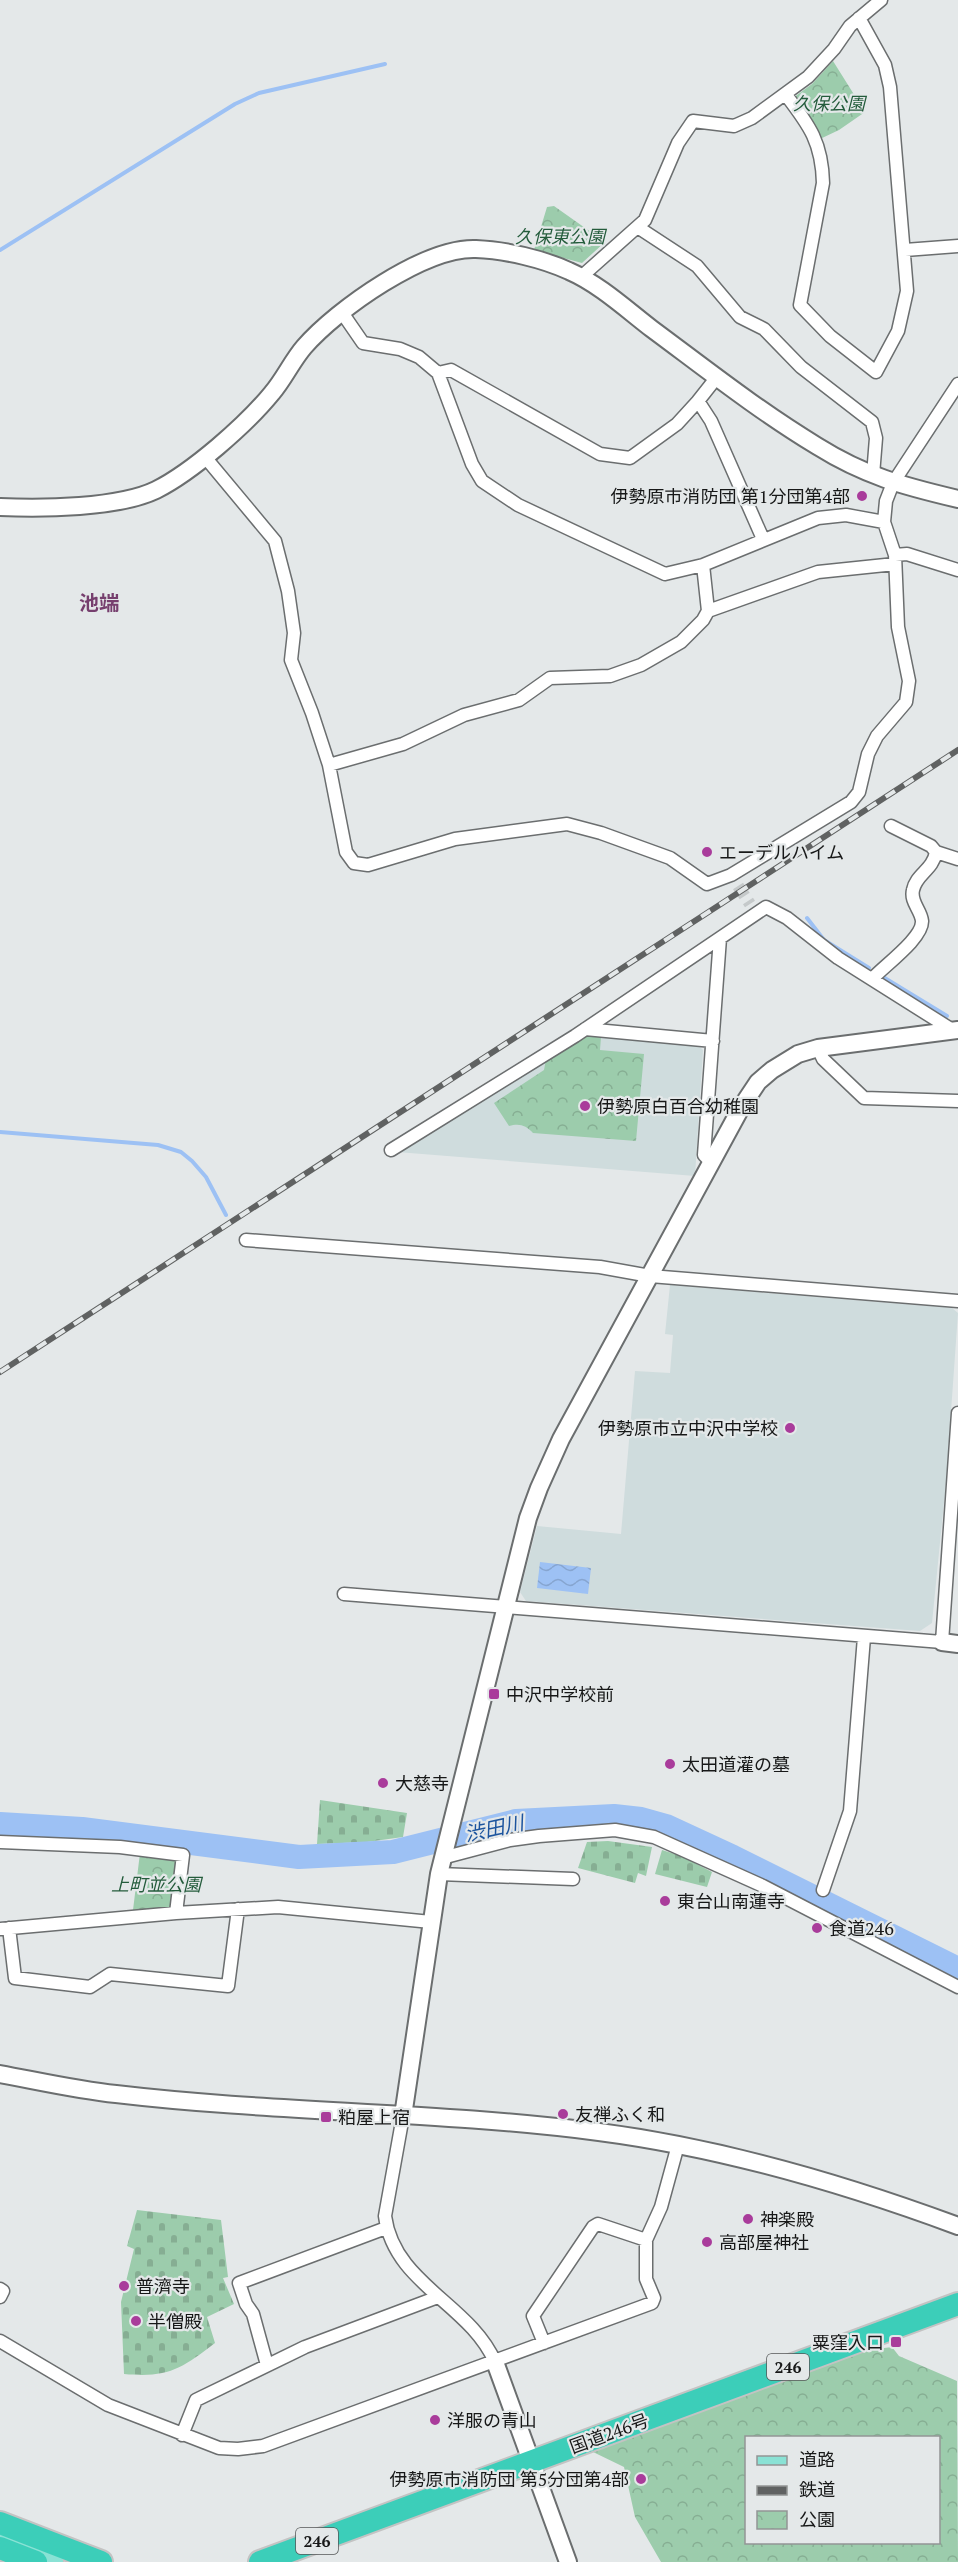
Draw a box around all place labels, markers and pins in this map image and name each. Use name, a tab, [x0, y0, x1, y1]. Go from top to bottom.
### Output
place label: 伊勢原市消防団 第1分団第4部	[610, 484, 850, 508]
marker: 伊勢原市消防団 第1分団第4部	[855, 489, 869, 503]
place label: エーデルハイム	[719, 840, 844, 864]
marker: エーデルハイム	[700, 845, 714, 859]
place label: 伊勢原白百合幼稚園	[597, 1094, 759, 1118]
marker: 伊勢原白百合幼稚園	[578, 1099, 592, 1113]
place label: 伊勢原市立中沢中学校	[598, 1416, 778, 1440]
marker: 伊勢原市立中沢中学校	[783, 1421, 797, 1435]
place label: 中沢中学校前	[506, 1682, 614, 1706]
marker: 中沢中学校前	[487, 1687, 501, 1701]
place label: 太田道灌の墓	[682, 1752, 790, 1776]
marker: 太田道灌の墓	[663, 1757, 677, 1771]
place label: 大慈寺	[395, 1771, 449, 1795]
marker: 大慈寺	[376, 1776, 390, 1790]
place label: 東台山南蓮寺	[677, 1889, 785, 1913]
marker: 東台山南蓮寺	[658, 1894, 672, 1908]
place label: 食道246	[829, 1916, 894, 1940]
marker: 食道246	[810, 1921, 824, 1935]
place label: 友禅ふく和	[575, 2102, 665, 2126]
place label: 粕屋上宿	[338, 2105, 410, 2129]
marker: 友禅ふく和	[556, 2107, 570, 2121]
marker: 粕屋上宿	[319, 2110, 333, 2124]
place label: 神楽殿	[760, 2207, 814, 2231]
marker: 神楽殿	[741, 2212, 755, 2226]
place label: 高部屋神社	[719, 2230, 809, 2254]
marker: 高部屋神社	[700, 2235, 714, 2249]
place label: 普濟寺	[136, 2274, 190, 2298]
marker: 普濟寺	[117, 2279, 131, 2293]
place label: 半僧殿	[148, 2309, 202, 2333]
marker: 半僧殿	[129, 2314, 143, 2328]
place label: 粟窪入口	[812, 2330, 884, 2354]
marker: 粟窪入口	[889, 2335, 903, 2349]
place label: 洋服の青山	[447, 2408, 537, 2432]
marker: 洋服の青山	[428, 2413, 442, 2427]
place label: 伊勢原市消防団 第5分団第4部	[389, 2467, 629, 2491]
marker: 伊勢原市消防団 第5分団第4部	[634, 2472, 648, 2486]

